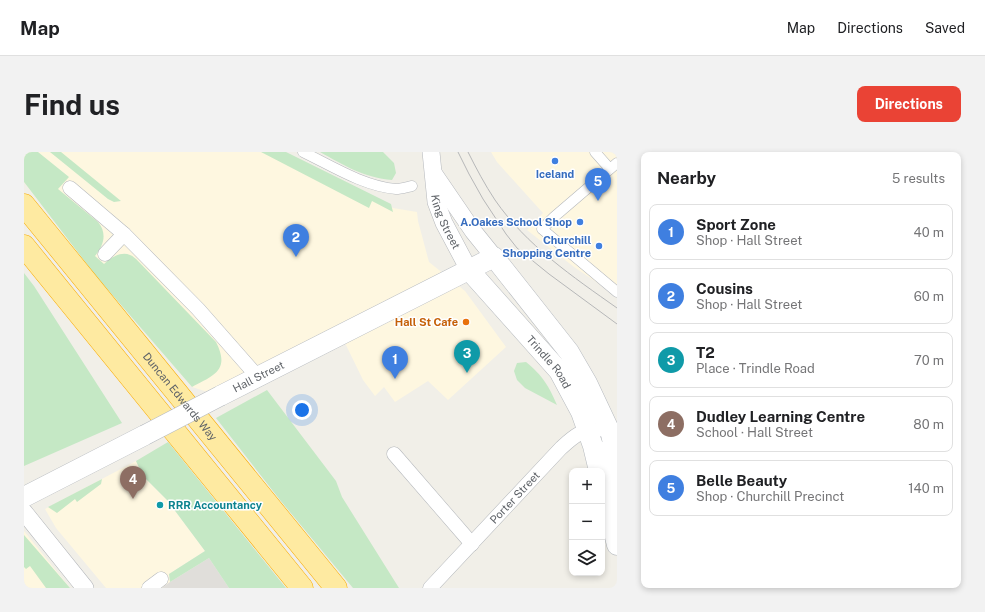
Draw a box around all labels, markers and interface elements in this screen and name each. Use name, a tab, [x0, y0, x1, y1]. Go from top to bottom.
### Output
text: Map	[20, 17, 60, 39]
text: Map	[787, 20, 815, 36]
text: Directions	[837, 20, 903, 36]
text: Saved	[925, 20, 965, 36]
button: Directions	[857, 86, 961, 122]
text: Find us	[24, 88, 120, 121]
marker: Iceland	[550, 156, 560, 166]
place label: Iceland	[536, 168, 574, 180]
pin: 5	[585, 168, 611, 201]
text: Nearby	[657, 168, 716, 188]
text: 5 results	[892, 171, 945, 186]
street label: King Street	[429, 194, 463, 251]
place label: A.Oakes School Shop	[460, 216, 572, 228]
text: Sport Zone	[696, 216, 776, 233]
marker: A.Oakes School Shop	[575, 217, 585, 227]
pin: 2	[283, 224, 309, 257]
text: 1	[668, 225, 674, 240]
text: 40 m	[913, 225, 944, 240]
text: Shop · Hall Street	[696, 233, 802, 248]
place label: Churchill Shopping Centre	[502, 234, 591, 259]
marker: Churchill Shopping Centre	[594, 241, 604, 251]
text: Cousins	[696, 280, 753, 297]
text: 2	[667, 289, 675, 304]
text: 60 m	[914, 289, 944, 304]
text: Shop · Hall Street	[696, 297, 802, 312]
place label: Hall St Cafe	[395, 316, 458, 328]
marker: Hall St Cafe	[461, 317, 471, 327]
street label: Trindle Road	[524, 333, 573, 390]
pin: 3	[454, 340, 480, 373]
text: T2	[696, 344, 715, 361]
pin: 1	[382, 346, 408, 379]
street label: Duncan Edwards Way	[141, 350, 219, 443]
text: 3	[667, 353, 675, 368]
text: 70 m	[914, 353, 944, 368]
street label: Hall Street	[231, 359, 286, 395]
text: Place · Trindle Road	[696, 361, 815, 376]
your location	[292, 400, 312, 420]
text: Dudley Learning Centre	[696, 408, 865, 425]
text: 4	[667, 417, 675, 432]
text: 80 m	[913, 417, 944, 432]
text: School · Hall Street	[696, 425, 813, 440]
pin: 4	[120, 466, 146, 499]
map controls	[569, 468, 605, 576]
button: +	[569, 468, 605, 504]
street label: Porter Street	[488, 469, 542, 526]
text: Belle Beauty	[696, 472, 787, 489]
text: 5	[667, 481, 675, 496]
text: 140 m	[908, 481, 944, 496]
text: Shop · Churchill Precinct	[696, 489, 844, 504]
place label: RRR Accountancy	[168, 499, 263, 511]
marker: RRR Accountancy	[155, 500, 165, 510]
button: −	[569, 504, 605, 540]
button: layers	[569, 540, 605, 576]

